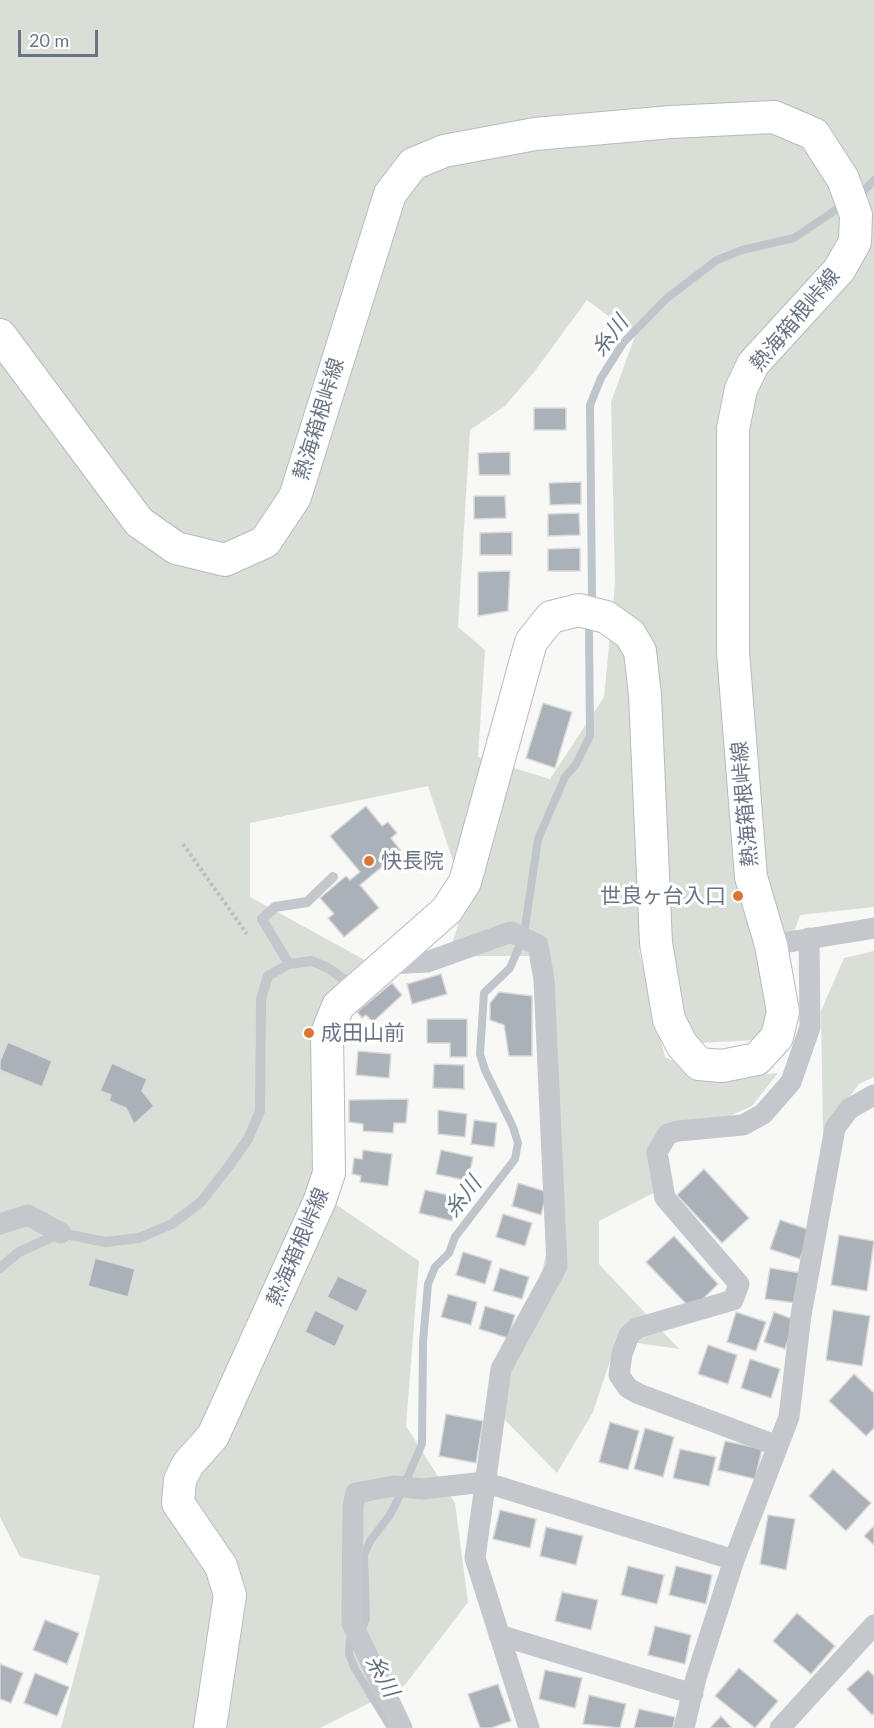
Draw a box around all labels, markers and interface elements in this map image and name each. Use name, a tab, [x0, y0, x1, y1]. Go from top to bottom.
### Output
scale bar	[21, 18, 100, 56]
text: 20 m	[29, 29, 69, 51]
street label: 熱海箱根峠線	[745, 264, 845, 376]
water label: 糸川	[586, 311, 634, 361]
street label: 熱海箱根峠線	[289, 355, 349, 483]
street label: 熱海箱根峠線	[727, 740, 763, 868]
place label: 快長院	[381, 848, 444, 874]
marker: 快長院	[362, 854, 376, 868]
place label: 世良ヶ台入口	[600, 883, 726, 909]
marker: 世良ヶ台入口	[731, 889, 745, 903]
place label: 成田山前	[321, 1020, 405, 1046]
marker: 成田山前	[302, 1026, 316, 1040]
water label: 糸川	[439, 1172, 487, 1222]
street label: 熱海箱根峠線	[262, 1184, 334, 1310]
water label: 糸川	[360, 1650, 404, 1702]

